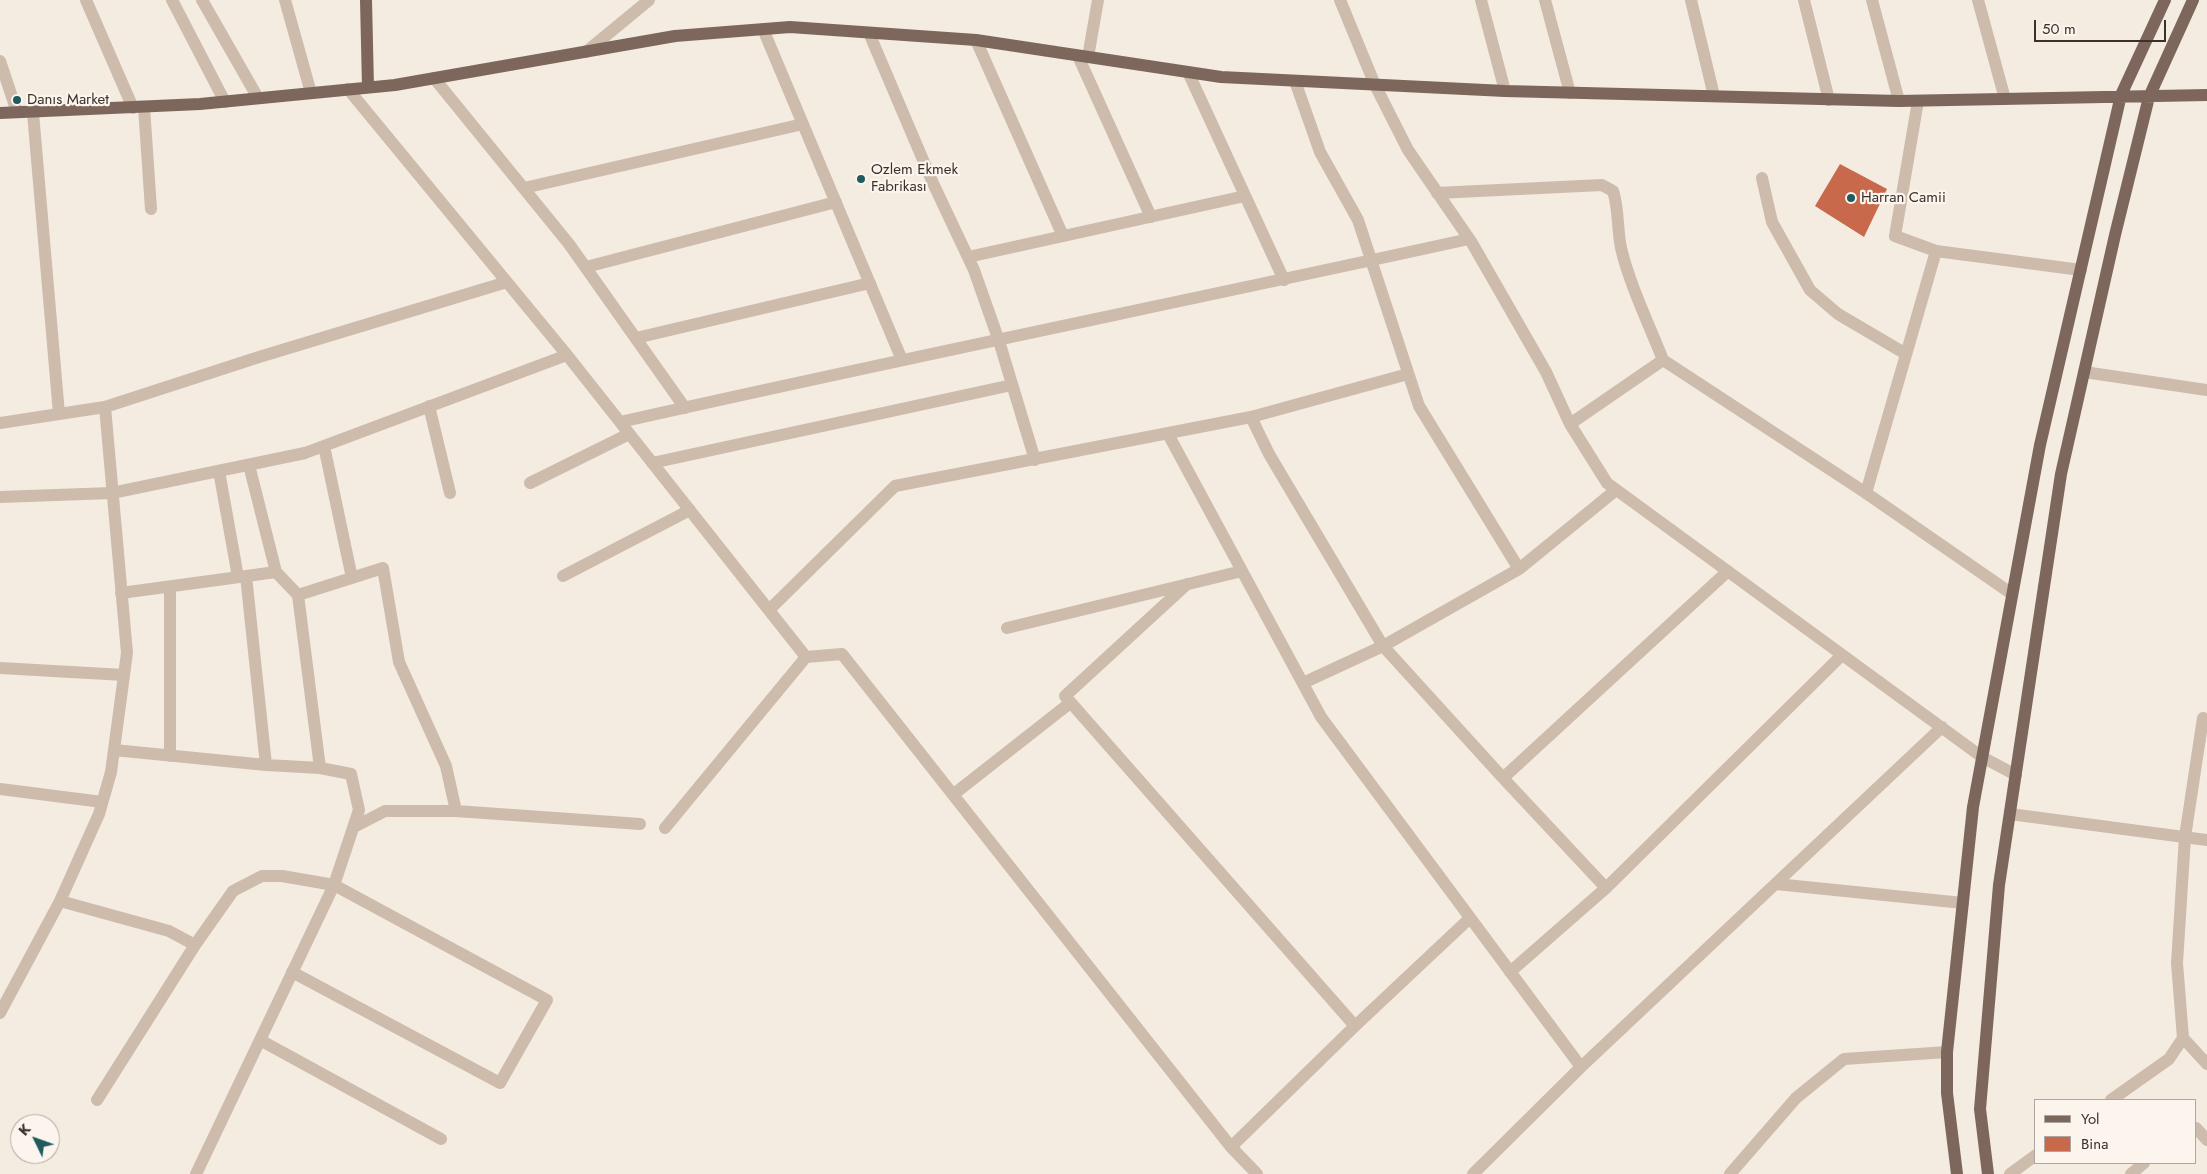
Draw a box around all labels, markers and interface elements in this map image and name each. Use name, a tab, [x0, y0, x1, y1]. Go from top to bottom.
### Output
scale bar	[2037, 10, 2170, 42]
text: 50 m	[2042, 18, 2076, 40]
place label: Danıs Market	[27, 91, 109, 109]
marker: Danıs Market	[11, 94, 23, 106]
place label: Ozlem Ekmek Fabrikası	[871, 161, 958, 196]
marker: Ozlem Ekmek Fabrikası	[855, 173, 867, 185]
place label: Harran Camii	[1861, 189, 1946, 207]
marker: Harran Camii	[1845, 192, 1857, 204]
legend	[2034, 1099, 2197, 1164]
text: Yol	[2081, 1108, 2100, 1130]
north arrow	[10, 1114, 60, 1164]
text: K	[14, 1119, 35, 1140]
text: Bina	[2081, 1133, 2108, 1155]

